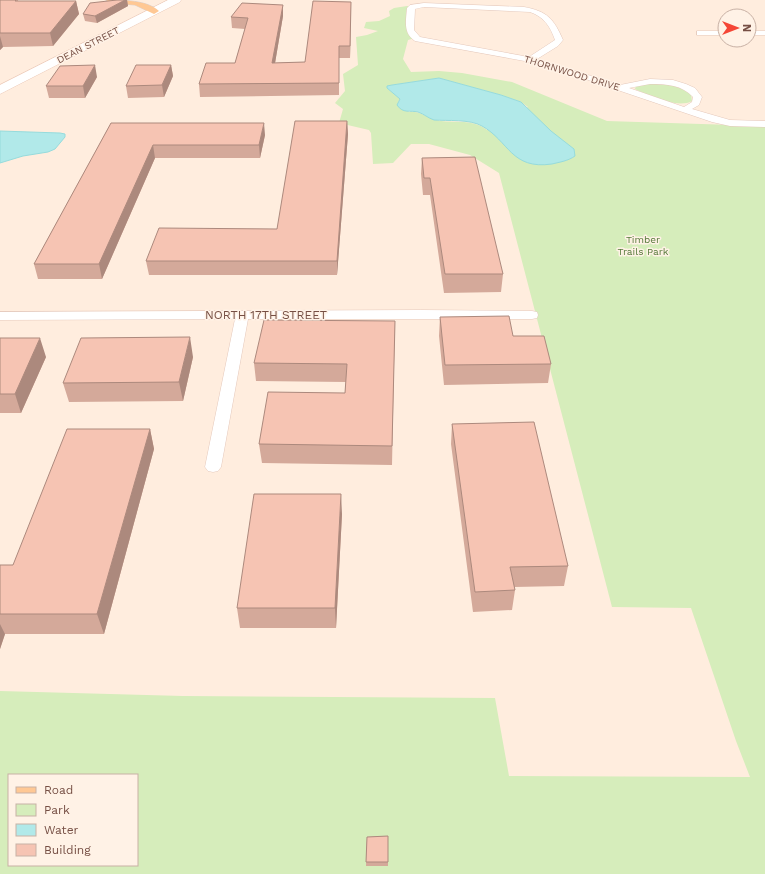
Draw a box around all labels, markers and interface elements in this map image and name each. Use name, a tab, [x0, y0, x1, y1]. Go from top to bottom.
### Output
north arrow	[717, 8, 757, 48]
text: N	[740, 24, 753, 32]
street label: DEAN STREET	[55, 25, 121, 65]
street label: THORNWOOD DRIVE	[523, 53, 621, 93]
park label: Timber Trails Park	[618, 234, 669, 257]
street label: NORTH 17TH STREET	[205, 308, 327, 322]
legend	[8, 774, 138, 866]
text: Road	[44, 783, 73, 797]
text: Park	[44, 803, 70, 817]
text: Water	[44, 823, 79, 837]
text: Building	[44, 843, 91, 857]

